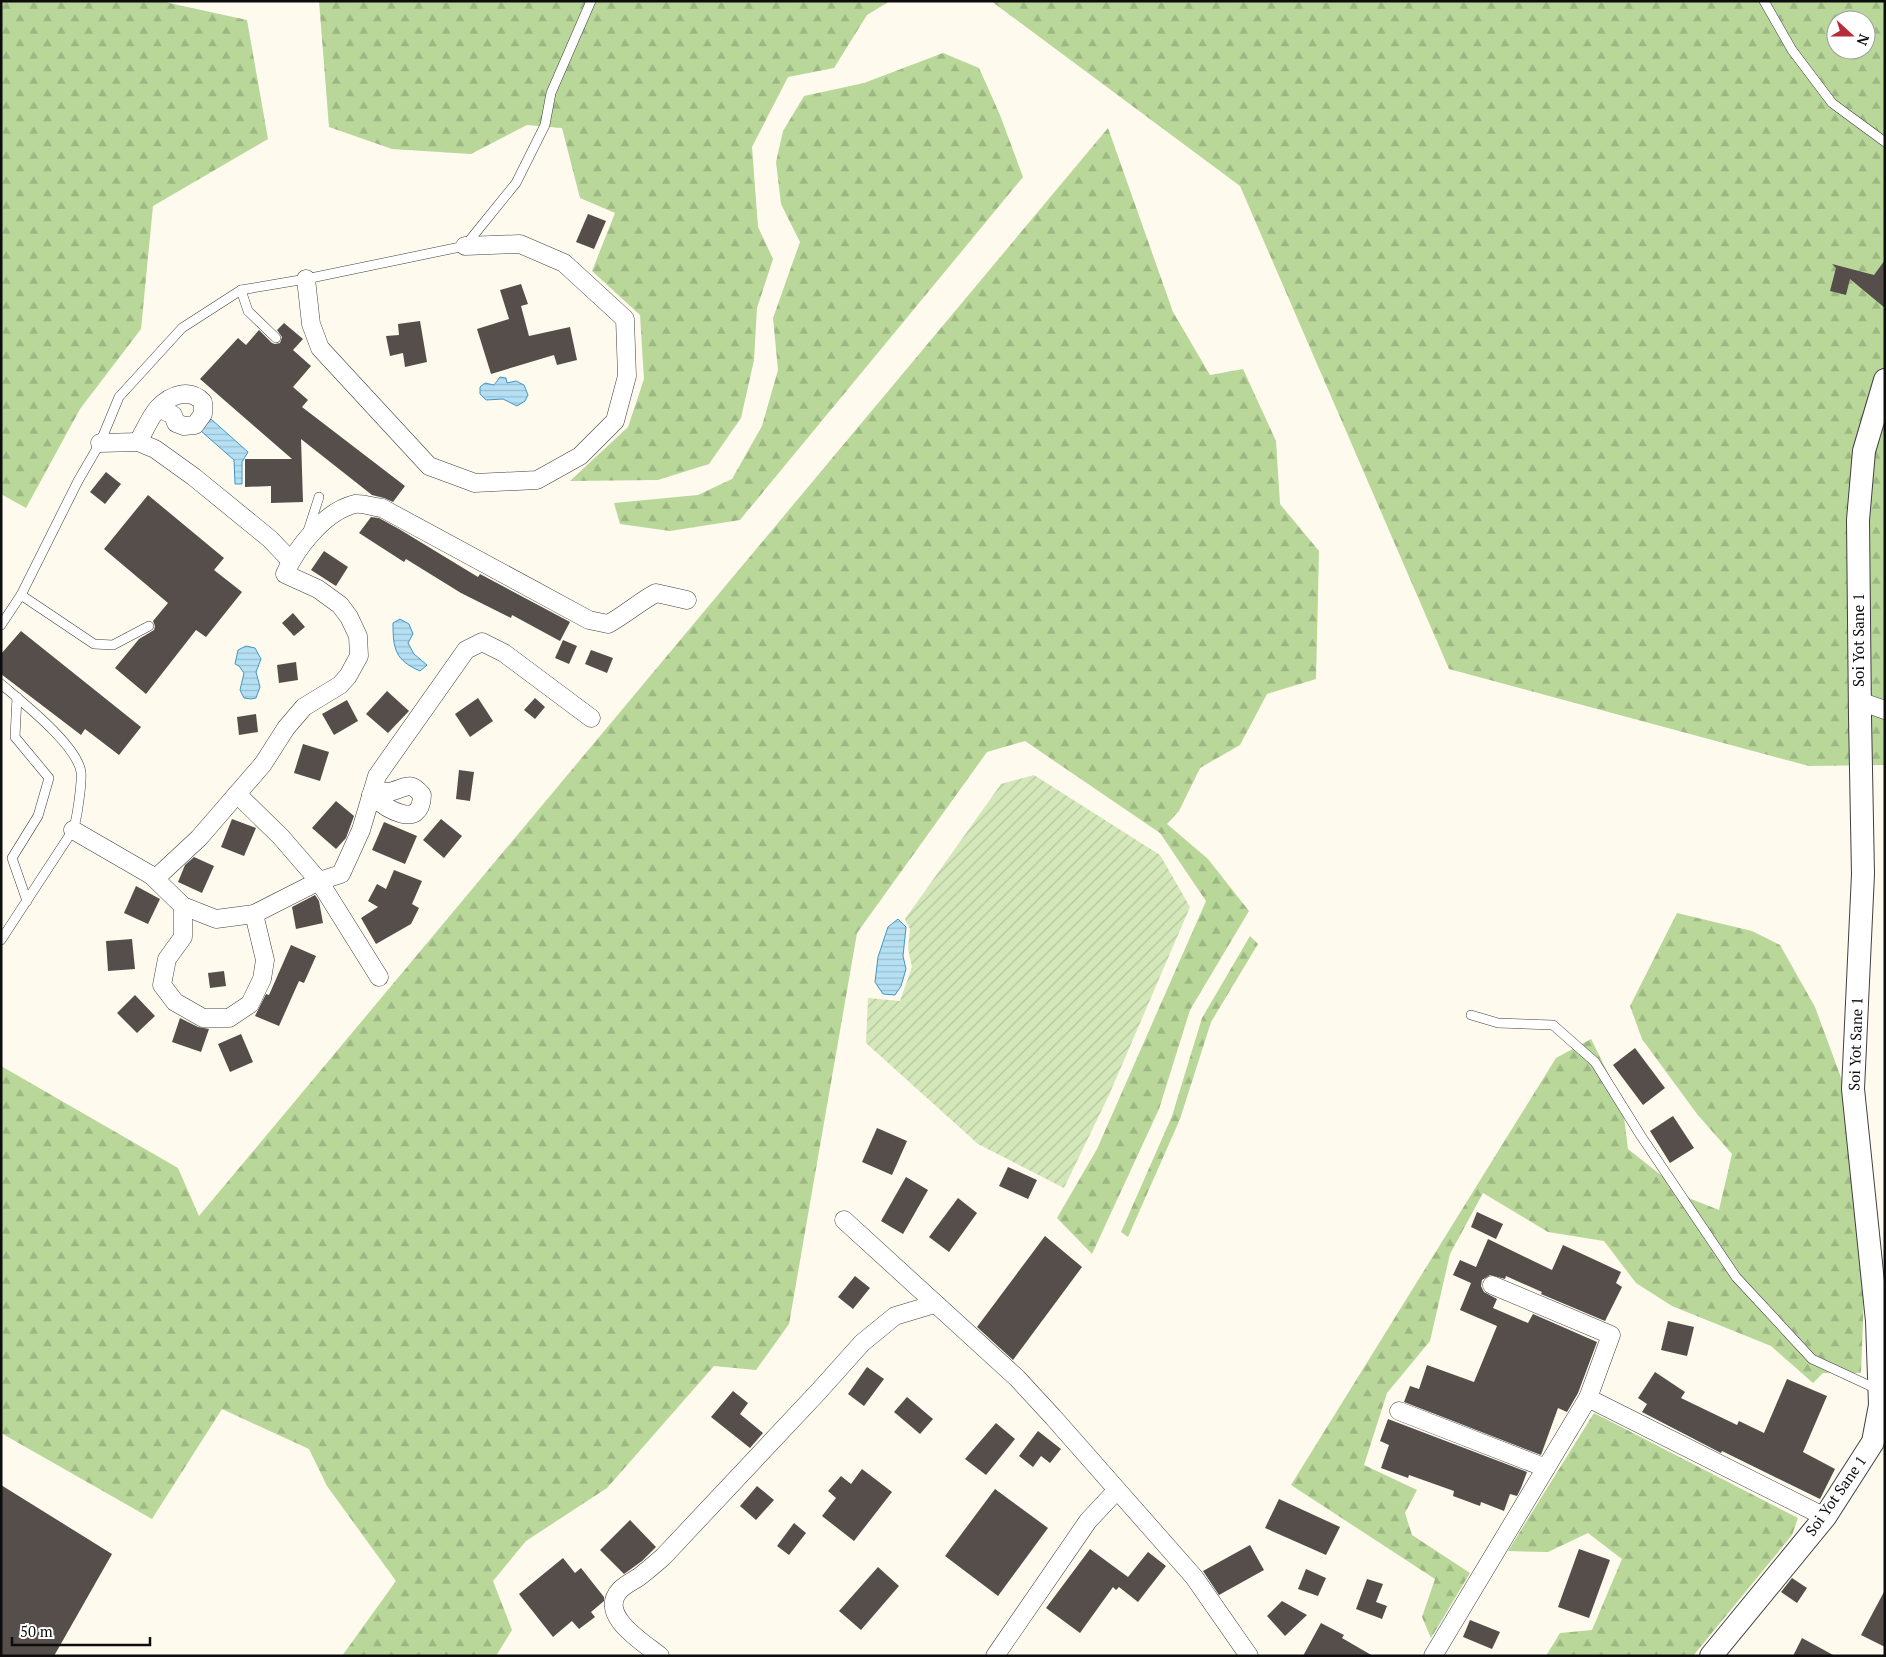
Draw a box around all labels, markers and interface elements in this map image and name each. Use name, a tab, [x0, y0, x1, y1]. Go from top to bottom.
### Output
north arrow	[1826, 10, 1876, 60]
text: N	[1853, 31, 1874, 49]
street label: Soi Yot Sane 1	[1848, 593, 1868, 687]
street label: Soi Yot Sane 1	[1843, 997, 1867, 1091]
street label: Soi Yot Sane 1	[1800, 1451, 1870, 1540]
scale bar	[12, 1614, 150, 1646]
text: 50 m	[20, 1621, 53, 1641]

